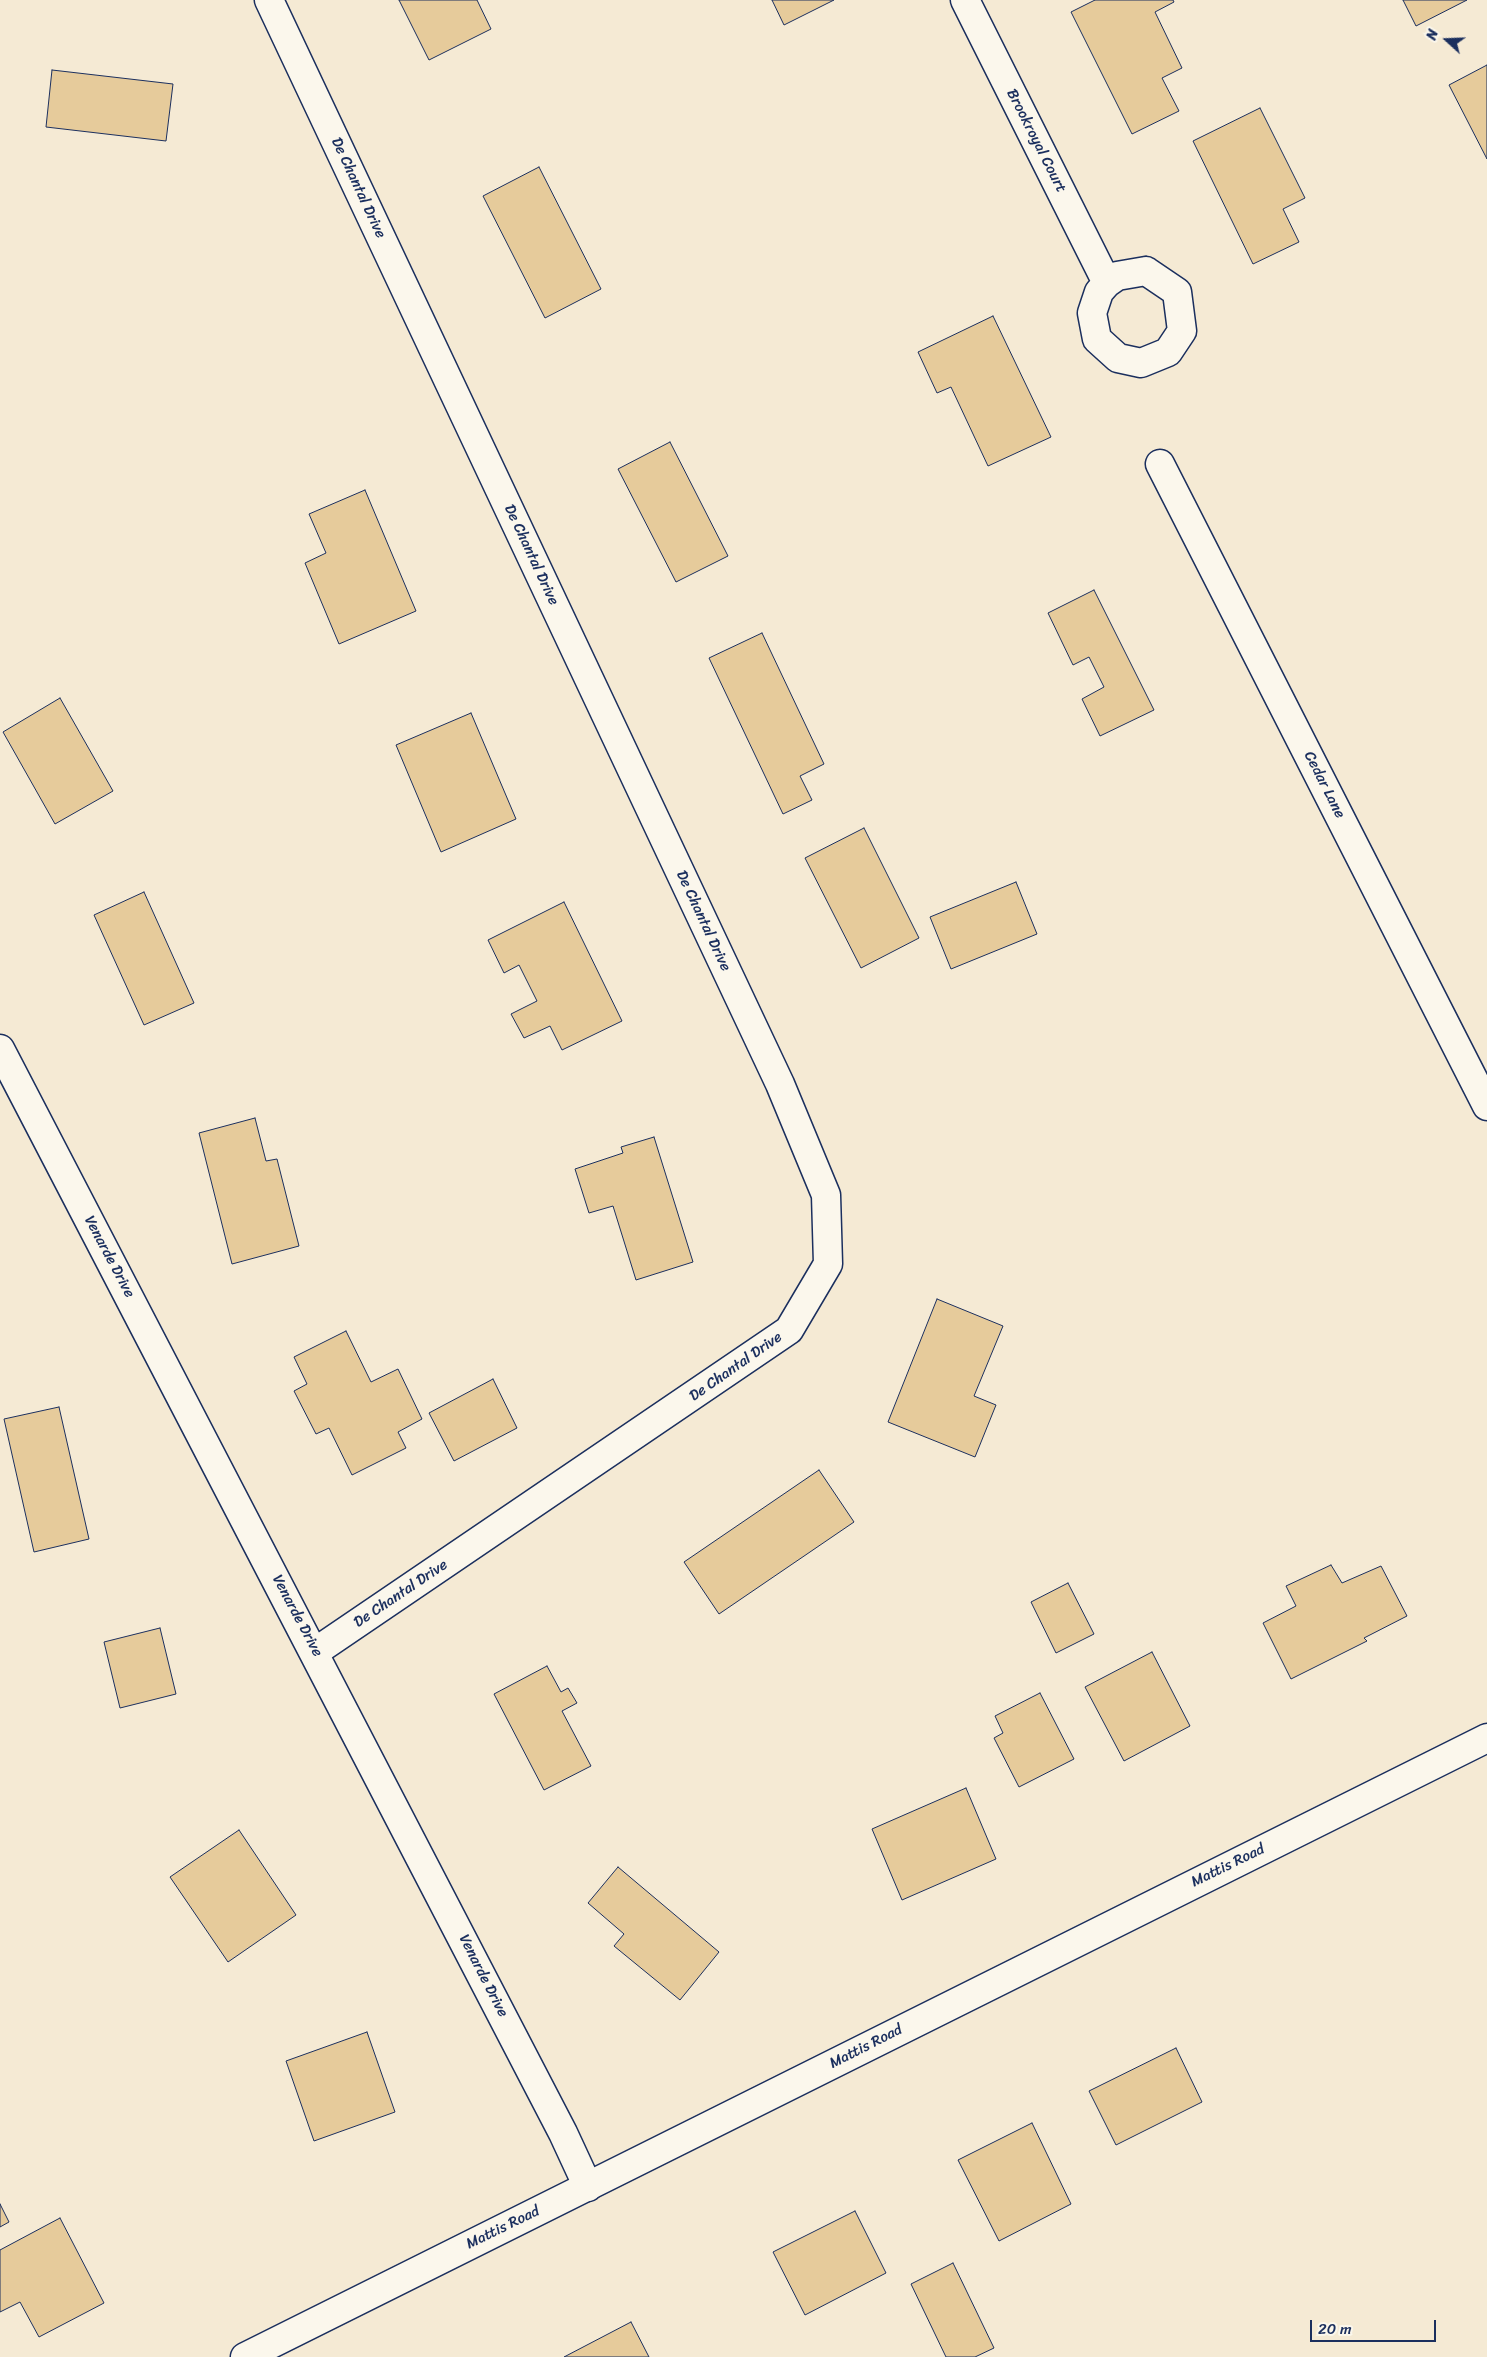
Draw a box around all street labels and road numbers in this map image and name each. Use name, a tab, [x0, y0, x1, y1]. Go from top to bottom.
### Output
street label: Brookroyal Court	[1002, 86, 1070, 196]
street label: De Chantal Drive	[327, 135, 389, 241]
street label: De Chantal Drive	[500, 502, 562, 608]
street label: Cedar Lane	[1299, 748, 1349, 822]
street label: De Chantal Drive	[672, 868, 734, 974]
street label: Venarde Drive	[80, 1213, 138, 1301]
street label: De Chantal Drive	[686, 1328, 786, 1406]
street label: De Chantal Drive	[351, 1556, 451, 1632]
street label: Venarde Drive	[268, 1572, 326, 1660]
street label: Mattis Road	[1188, 1841, 1268, 1891]
street label: Venarde Drive	[455, 1932, 511, 2020]
street label: Mattis Road	[827, 2021, 905, 2073]
street label: Mattis Road	[463, 2203, 543, 2253]

